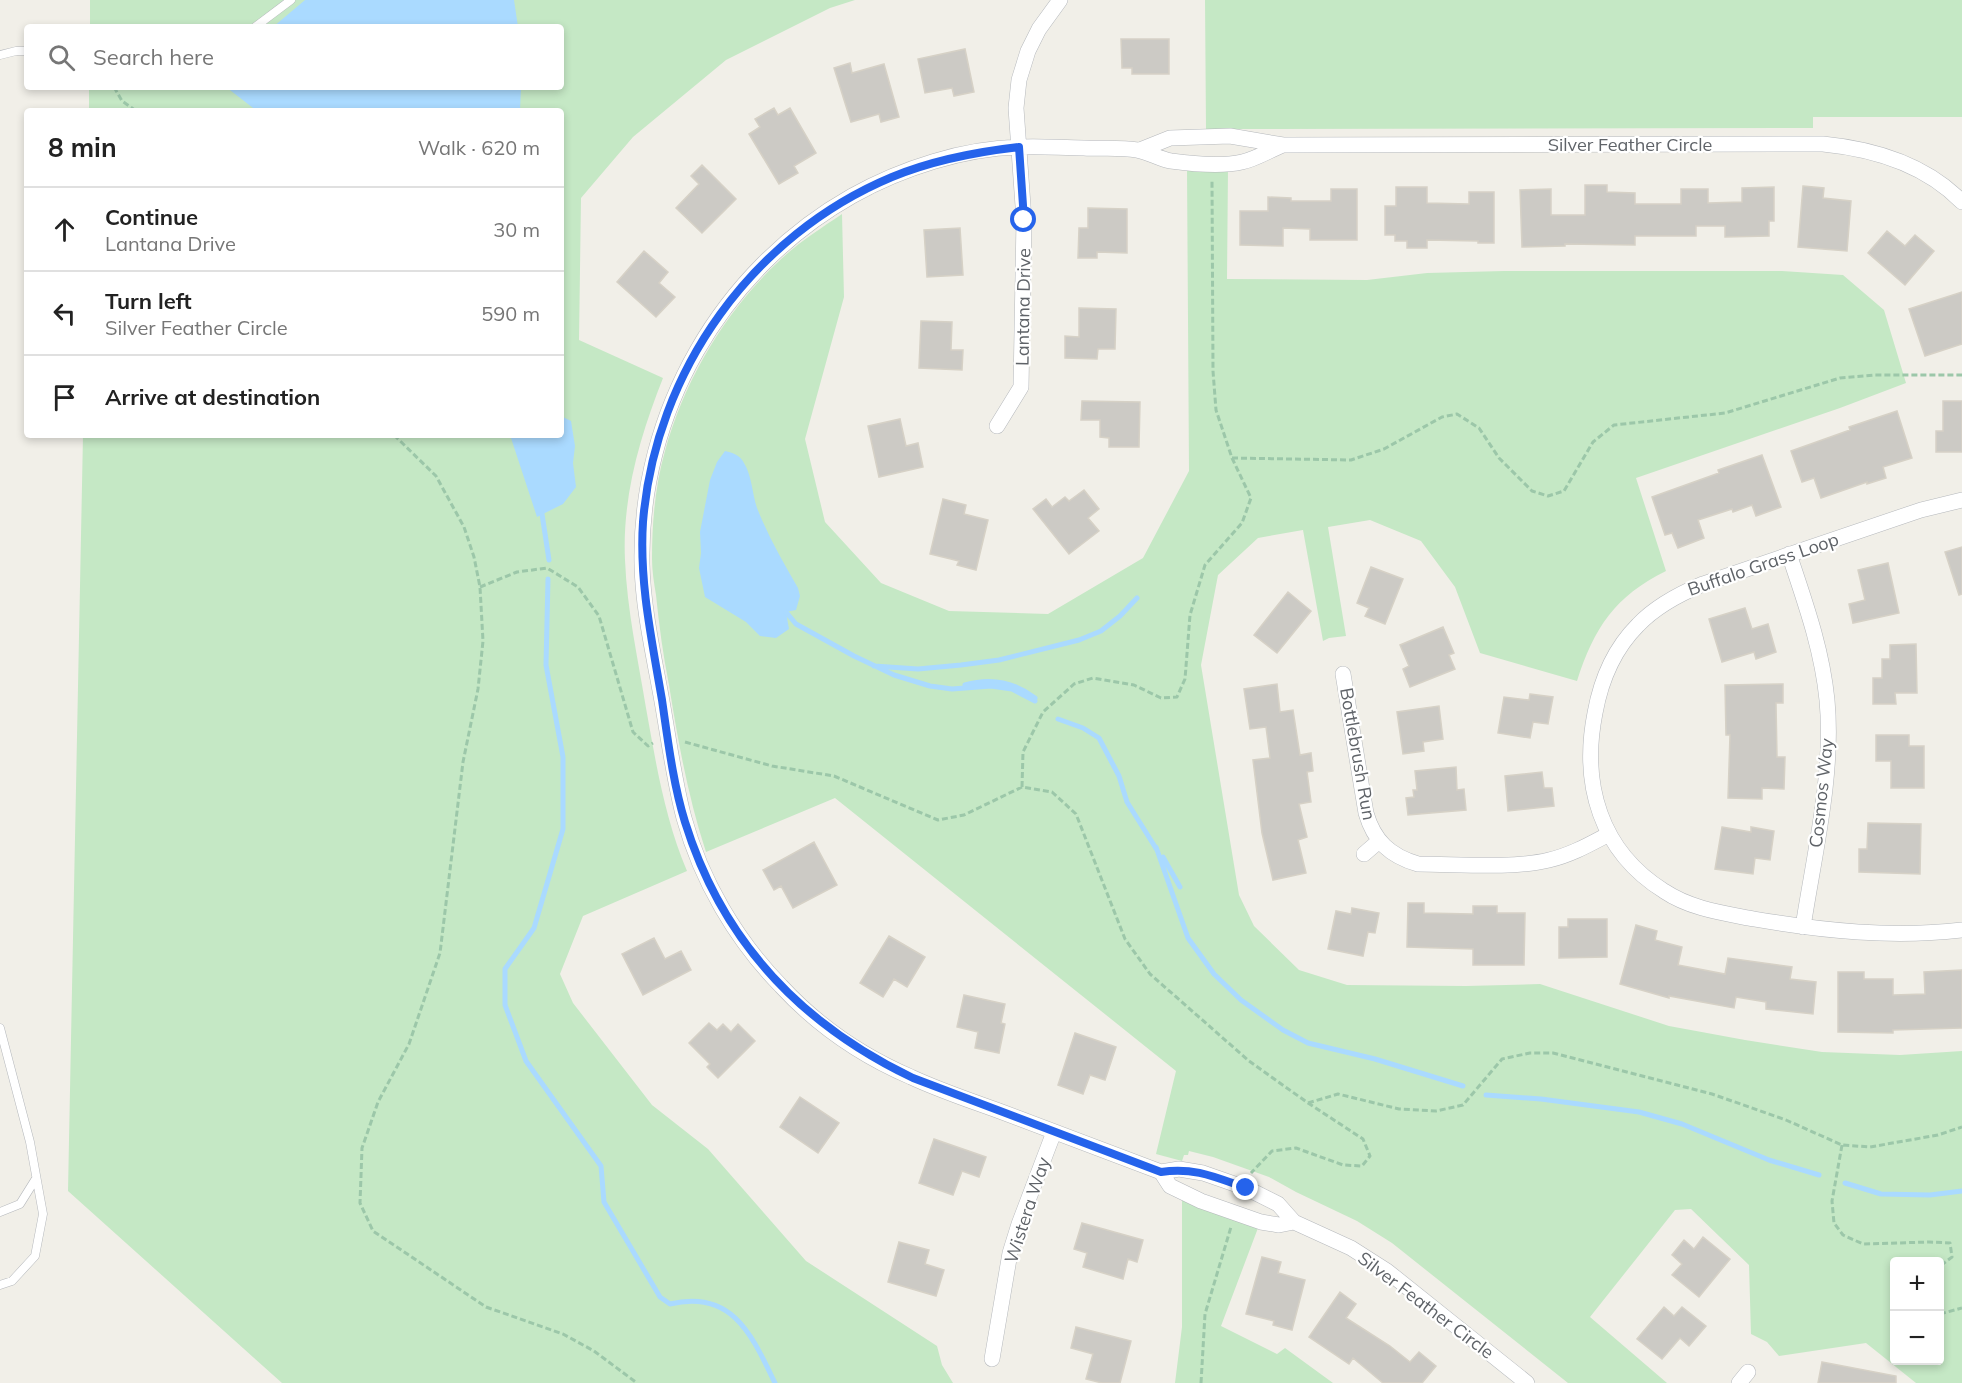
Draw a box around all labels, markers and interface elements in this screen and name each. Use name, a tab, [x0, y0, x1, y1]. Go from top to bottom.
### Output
search box	[24, 24, 564, 90]
icon: search	[45, 41, 78, 74]
text: Search here	[93, 43, 214, 71]
text: 8 min	[48, 131, 117, 164]
street label: Silver Feather Circle	[1548, 133, 1712, 156]
text: Walk · 620 m	[418, 135, 540, 160]
text: Continue	[105, 203, 198, 231]
route start	[1010, 206, 1036, 232]
icon: ahead	[48, 213, 81, 246]
text: 30 m	[493, 217, 540, 242]
text: Lantana Drive	[105, 231, 236, 256]
street label: Lantana Drive	[1010, 248, 1036, 366]
text: Turn left	[105, 287, 192, 315]
icon: left	[48, 297, 81, 330]
text: 590 m	[481, 301, 540, 326]
text: Silver Feather Circle	[105, 315, 288, 340]
icon: arrive	[48, 381, 81, 414]
text: Arrive at destination	[105, 383, 320, 411]
street label: Buffalo Grass Loop	[1684, 527, 1842, 601]
street label: Bottlebrush Run	[1335, 686, 1381, 822]
street label: Cosmos Way	[1804, 737, 1838, 849]
street label: Wistera Way	[999, 1154, 1055, 1266]
route end	[1232, 1174, 1258, 1200]
street label: Silver Feather Circle	[1353, 1246, 1499, 1364]
map controls	[1890, 1257, 1944, 1365]
button: +	[1890, 1257, 1944, 1311]
button: −	[1890, 1311, 1944, 1365]

